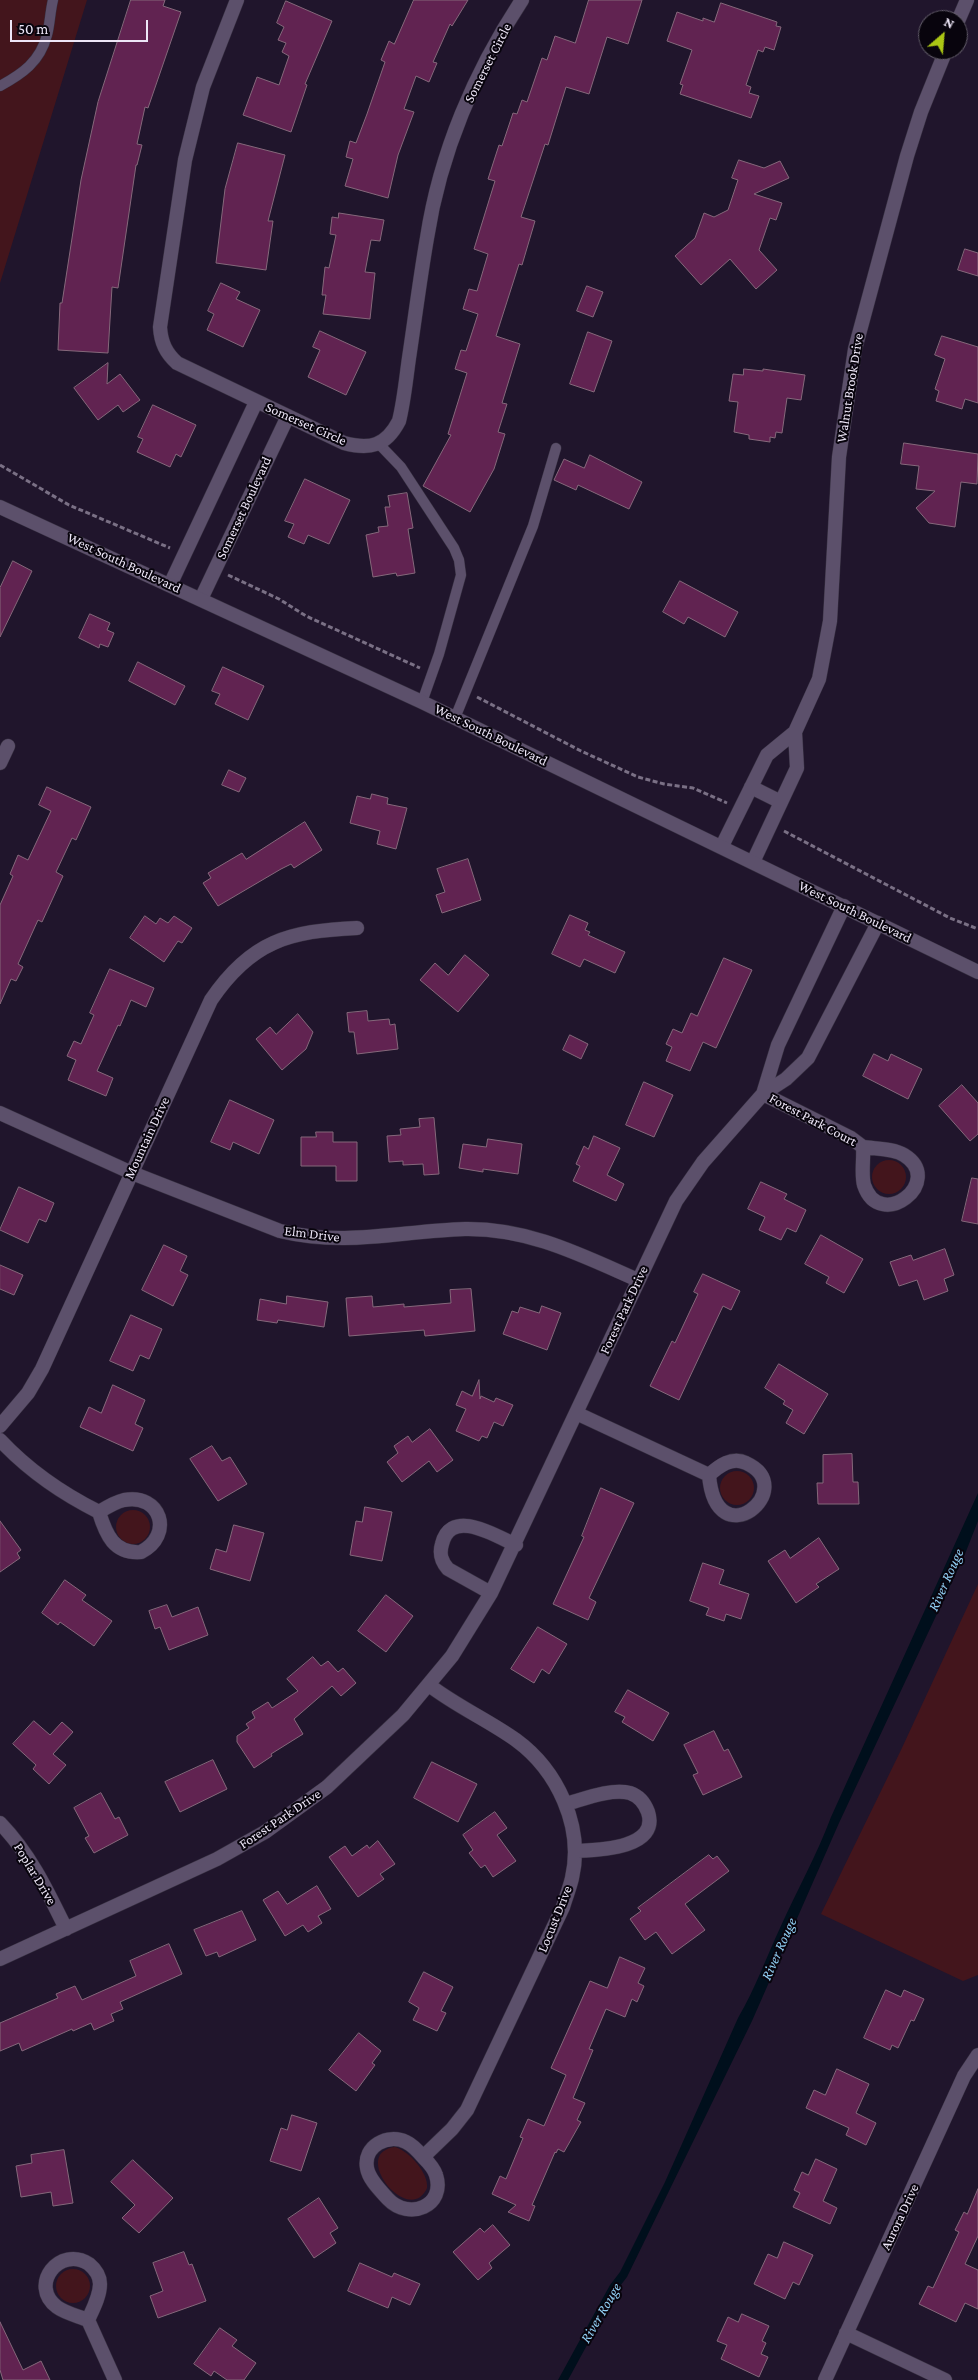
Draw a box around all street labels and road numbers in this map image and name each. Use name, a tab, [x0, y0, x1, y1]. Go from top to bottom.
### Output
street label: Somerset Circle	[461, 20, 515, 106]
street label: Walnut Brook Drive	[833, 332, 867, 444]
street label: Somerset Circle	[263, 399, 349, 449]
street label: Somerset Boulevard	[213, 454, 275, 562]
street label: West South Boulevard	[64, 529, 184, 597]
street label: West South Boulevard	[432, 700, 550, 770]
street label: West South Boulevard	[796, 877, 914, 947]
street label: Forest Park Court	[766, 1090, 860, 1150]
street label: Mountain Drive	[121, 1094, 173, 1182]
street label: Elm Drive	[283, 1222, 341, 1246]
street label: Forest Park Drive	[596, 1263, 652, 1357]
street label: Forest Park Drive	[236, 1785, 324, 1853]
street label: Poplar Drive	[10, 1840, 60, 1908]
street label: Locust Drive	[534, 1883, 576, 1955]
street label: Aurora Drive	[877, 2181, 923, 2253]

